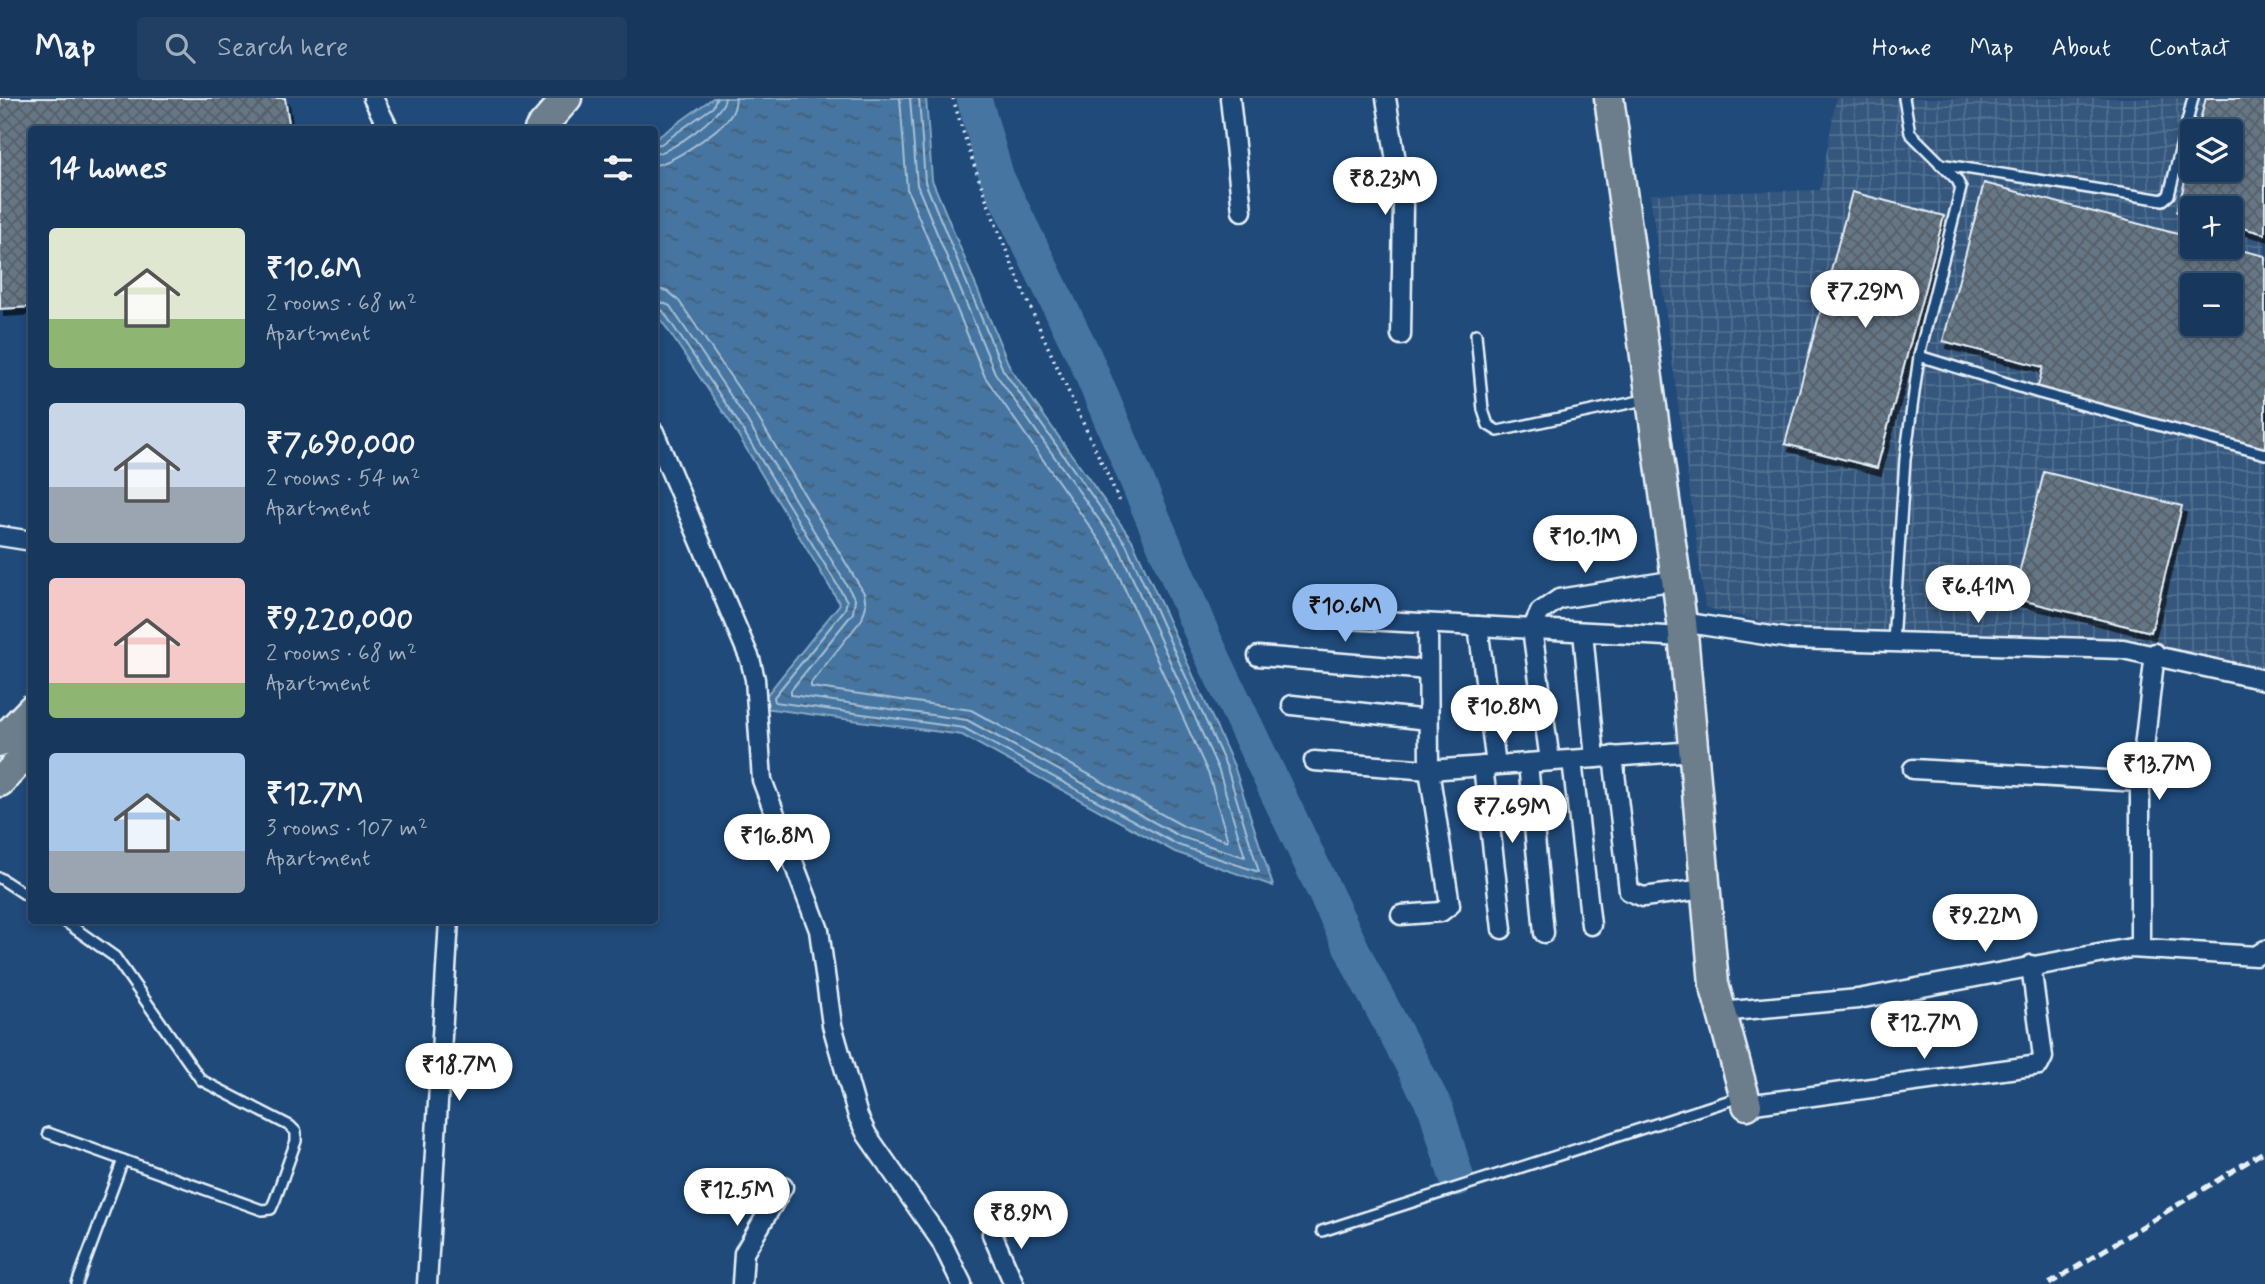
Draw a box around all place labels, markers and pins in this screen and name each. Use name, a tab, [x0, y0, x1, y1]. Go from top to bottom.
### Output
pin: ₹8.23M	[1328, 158, 1442, 217]
pin: ₹7.29M	[1808, 271, 1922, 330]
pin: ₹10.1M	[1528, 516, 1642, 575]
pin: ₹6.41M	[1921, 566, 2035, 625]
pin: ₹10.6M	[1288, 584, 1402, 644]
pin: ₹10.8M	[1447, 686, 1561, 745]
pin: ₹13.7M	[2102, 742, 2216, 802]
pin: ₹7.69M	[1455, 786, 1569, 845]
pin: ₹16.8M	[720, 814, 834, 874]
pin: ₹9.22M	[1928, 894, 2042, 954]
pin: ₹12.7M	[1867, 1002, 1981, 1061]
pin: ₹18.7M	[402, 1044, 516, 1103]
pin: ₹12.5M	[680, 1168, 794, 1228]
pin: ₹8.9M	[972, 1192, 1070, 1251]

